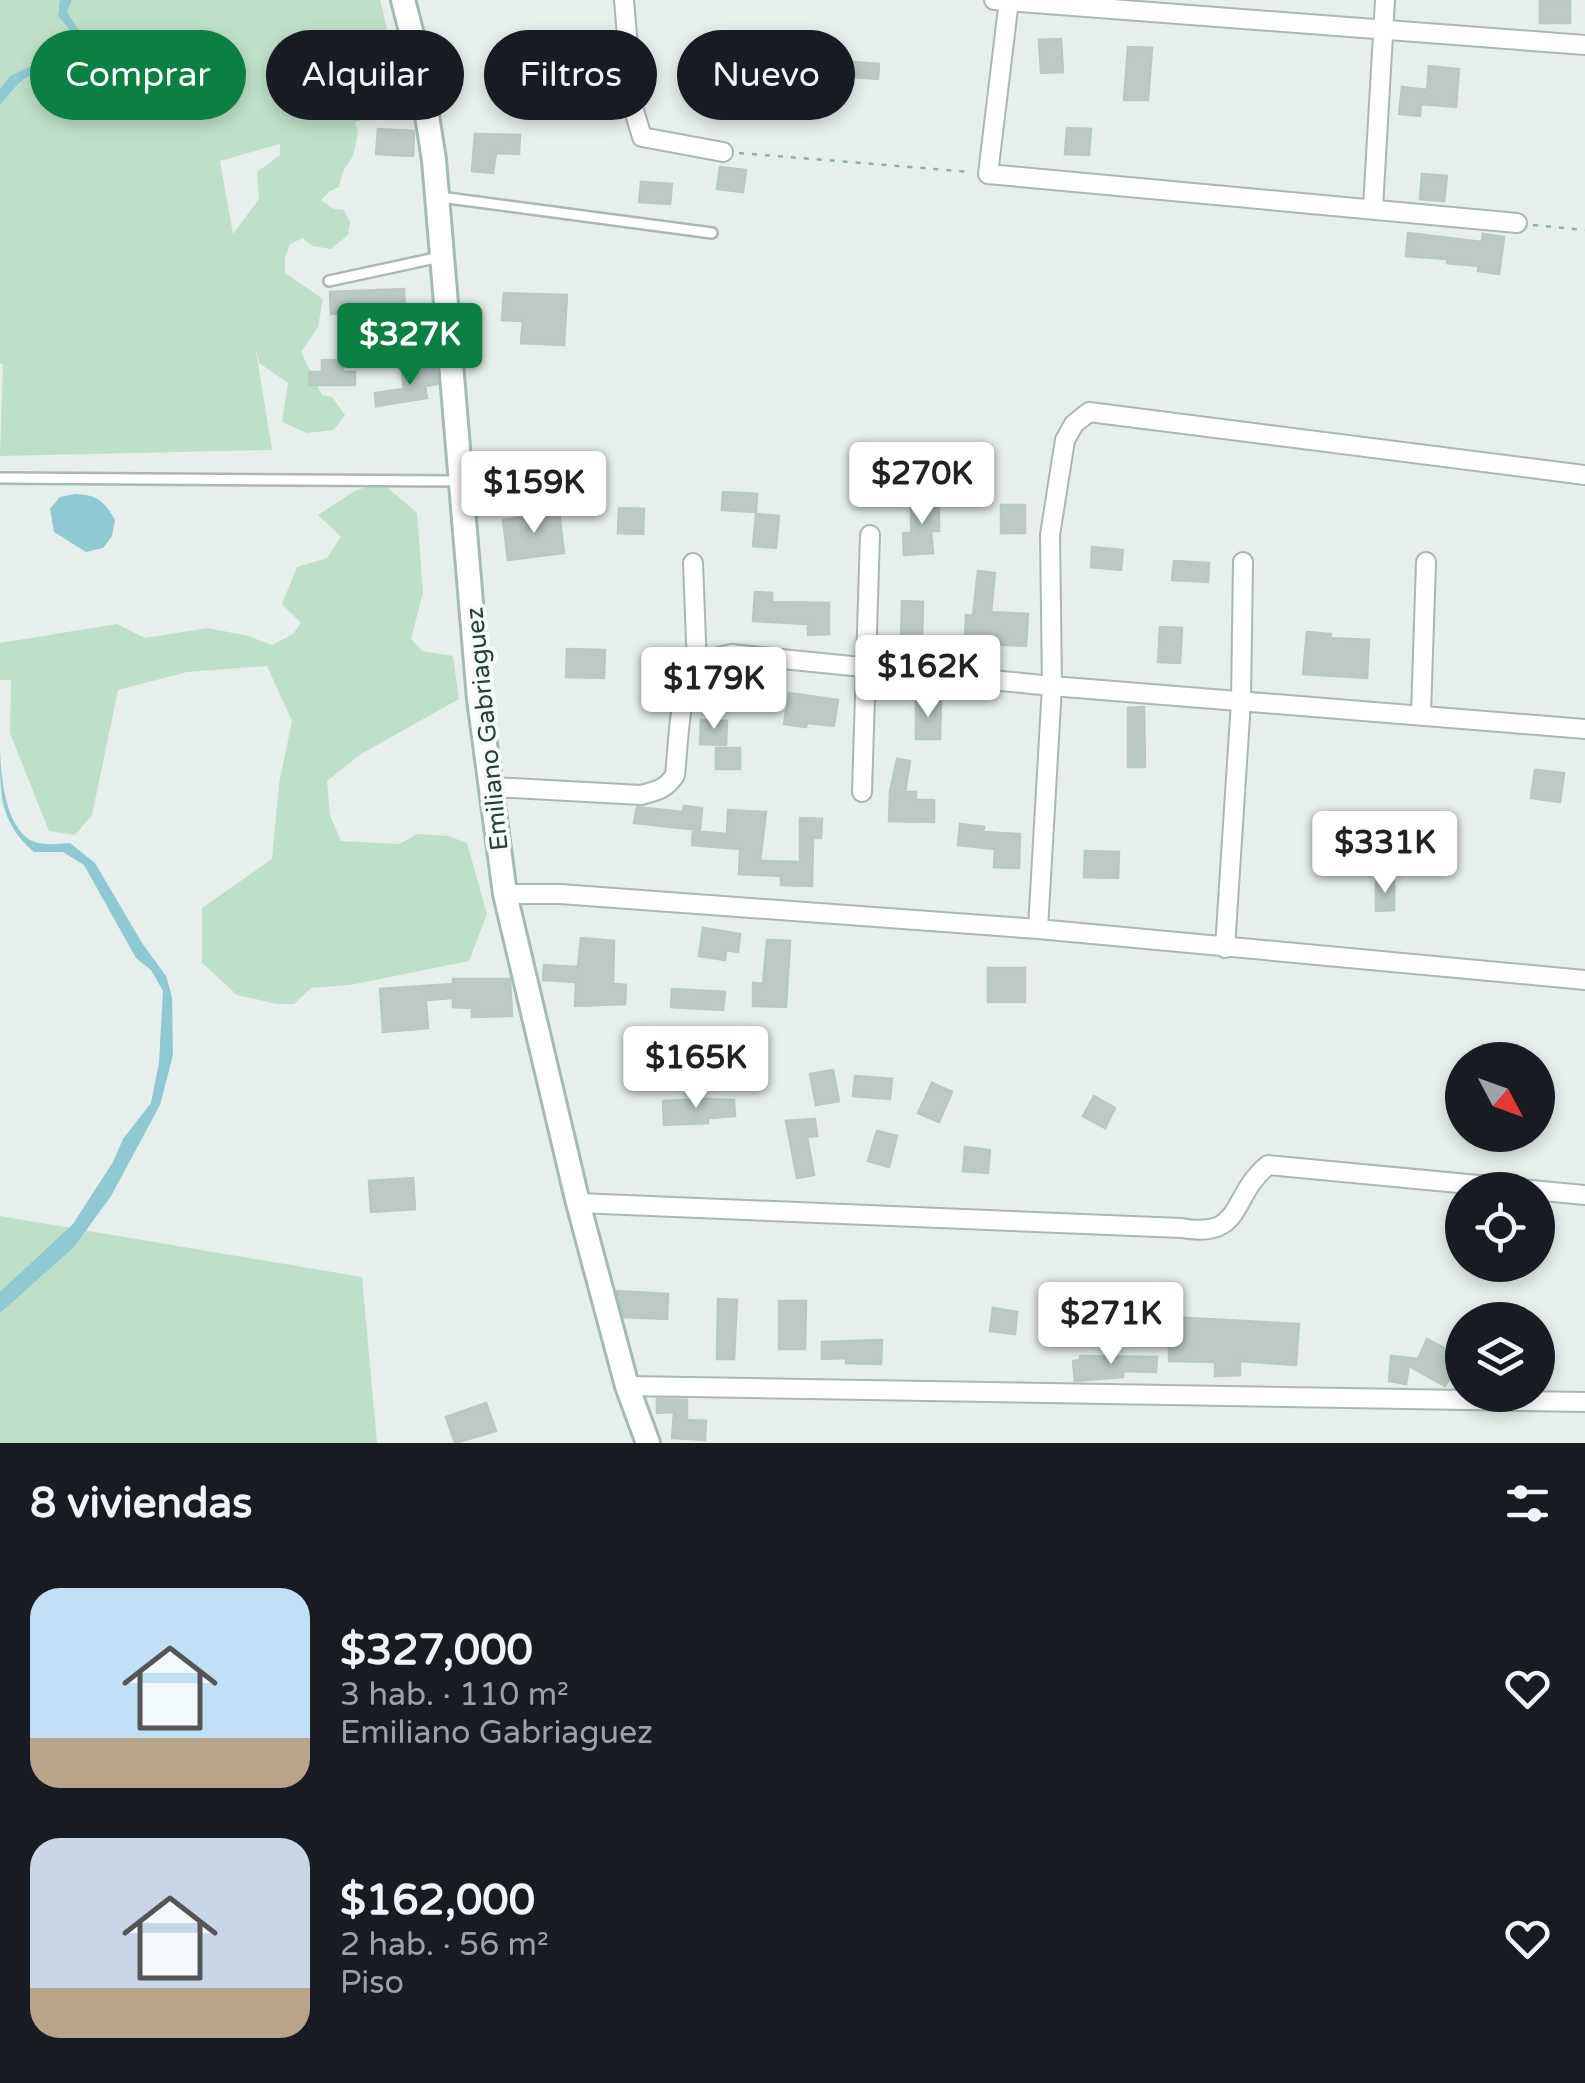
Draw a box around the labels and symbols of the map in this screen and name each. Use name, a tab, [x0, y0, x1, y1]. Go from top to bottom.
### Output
pin: $327K	[340, 303, 480, 388]
pin: $270K	[852, 442, 992, 527]
pin: $159K	[464, 451, 604, 536]
street label: Emiliano Gabriaguez	[459, 606, 515, 852]
pin: $162K	[858, 635, 998, 720]
pin: $179K	[644, 647, 784, 732]
pin: $331K	[1315, 811, 1455, 896]
pin: $165K	[626, 1026, 766, 1111]
north arrow	[1445, 1042, 1555, 1152]
pin: $271K	[1041, 1282, 1181, 1367]

